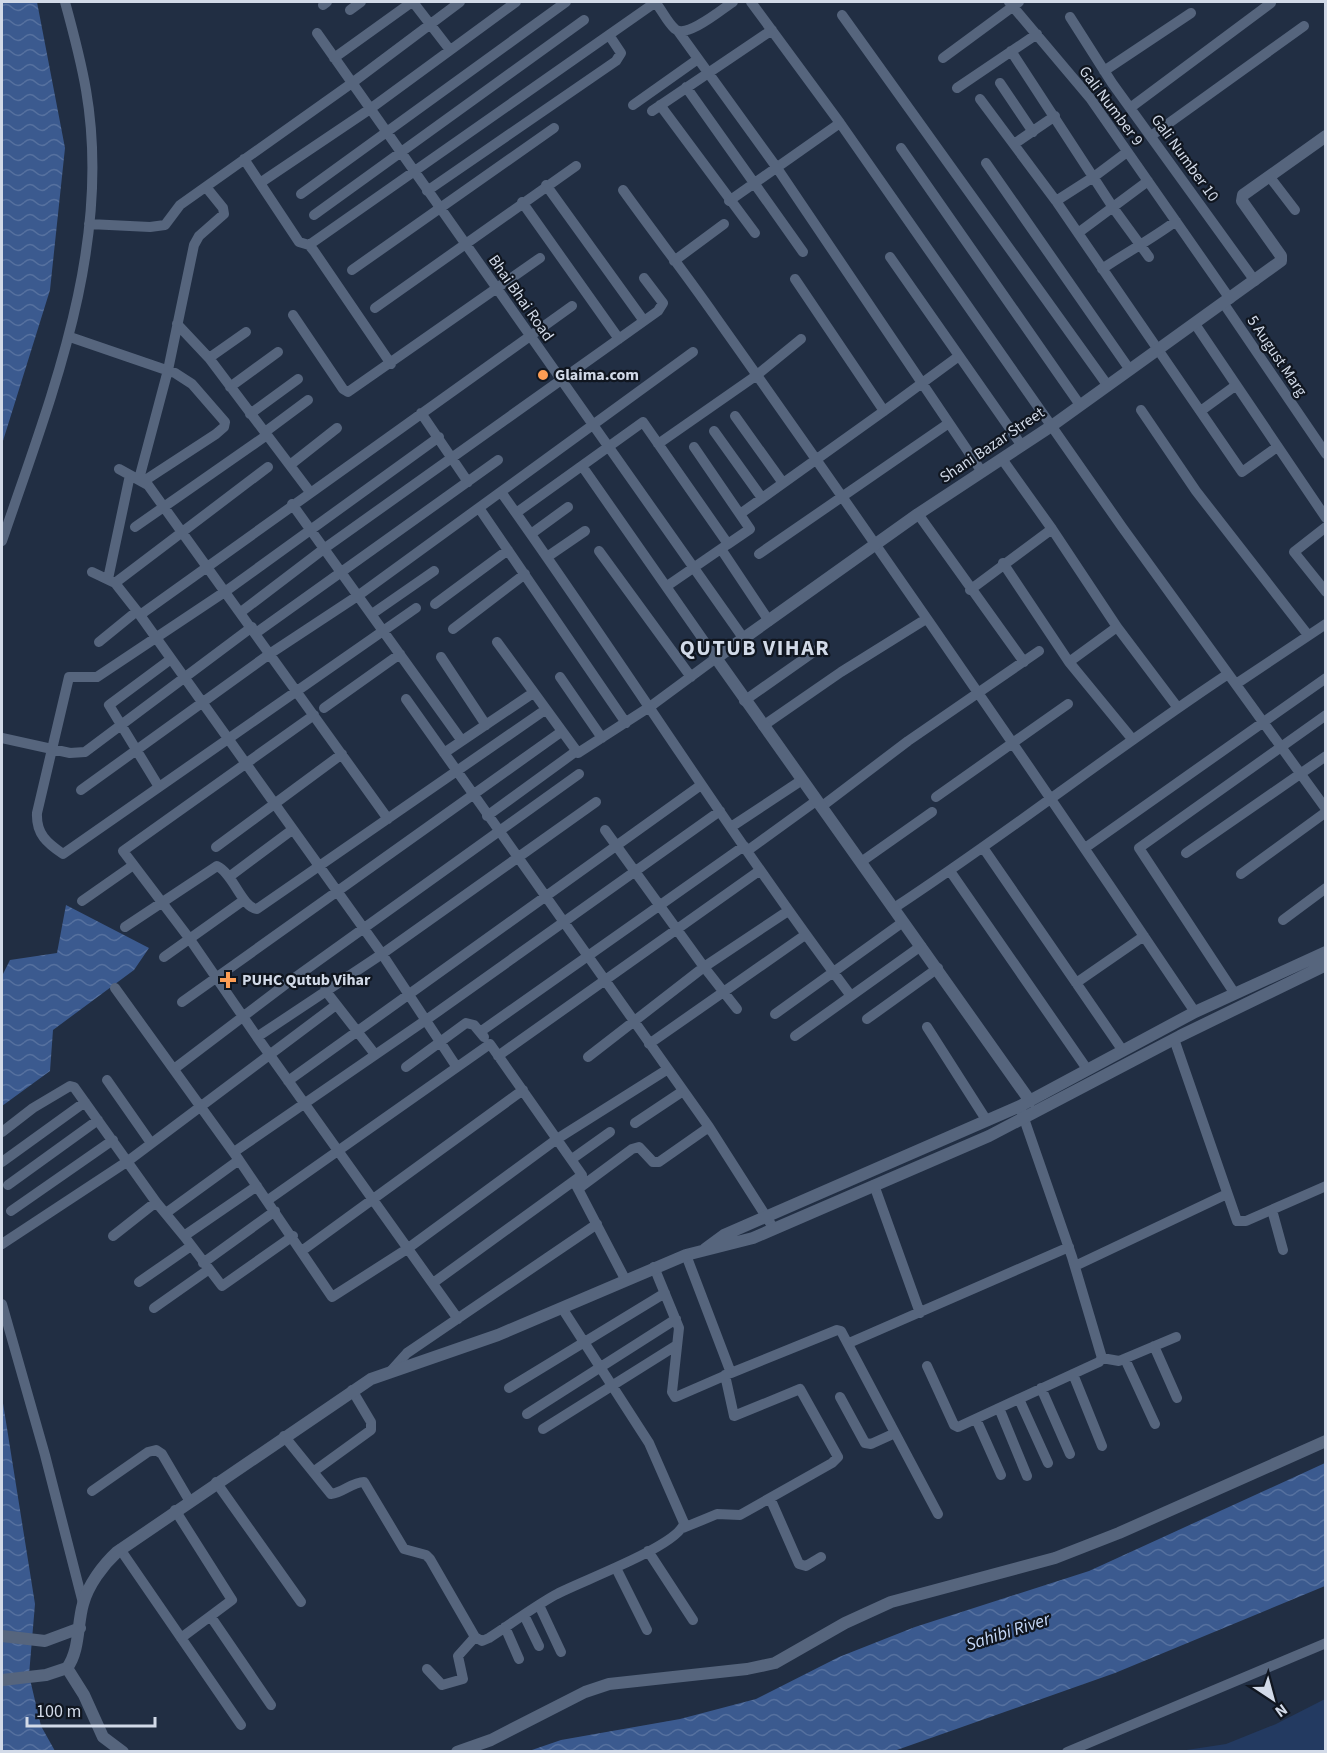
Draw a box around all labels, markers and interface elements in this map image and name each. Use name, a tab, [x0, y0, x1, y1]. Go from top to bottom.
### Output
street label: Gali Number 9	[1074, 61, 1148, 151]
street label: Gali Number 10	[1146, 110, 1224, 206]
street label: Bhai Bhai Road	[483, 250, 559, 346]
street label: 5 August Marg	[1242, 311, 1312, 401]
place label: Glaima.com	[555, 364, 639, 386]
marker: Glaima.com	[536, 368, 550, 382]
street label: Shani Bazar Street	[935, 401, 1049, 488]
district label: QUTUB VIHAR	[680, 632, 830, 664]
place label: PUHC Qutub Vihar	[242, 969, 371, 991]
marker: PUHC Qutub Vihar	[219, 971, 237, 989]
water label: Sahibi River	[963, 1606, 1054, 1657]
north arrow	[1243, 1669, 1303, 1729]
scale bar	[27, 1690, 154, 1728]
text: N	[1270, 1698, 1292, 1722]
text: 100 m	[36, 1699, 81, 1724]

